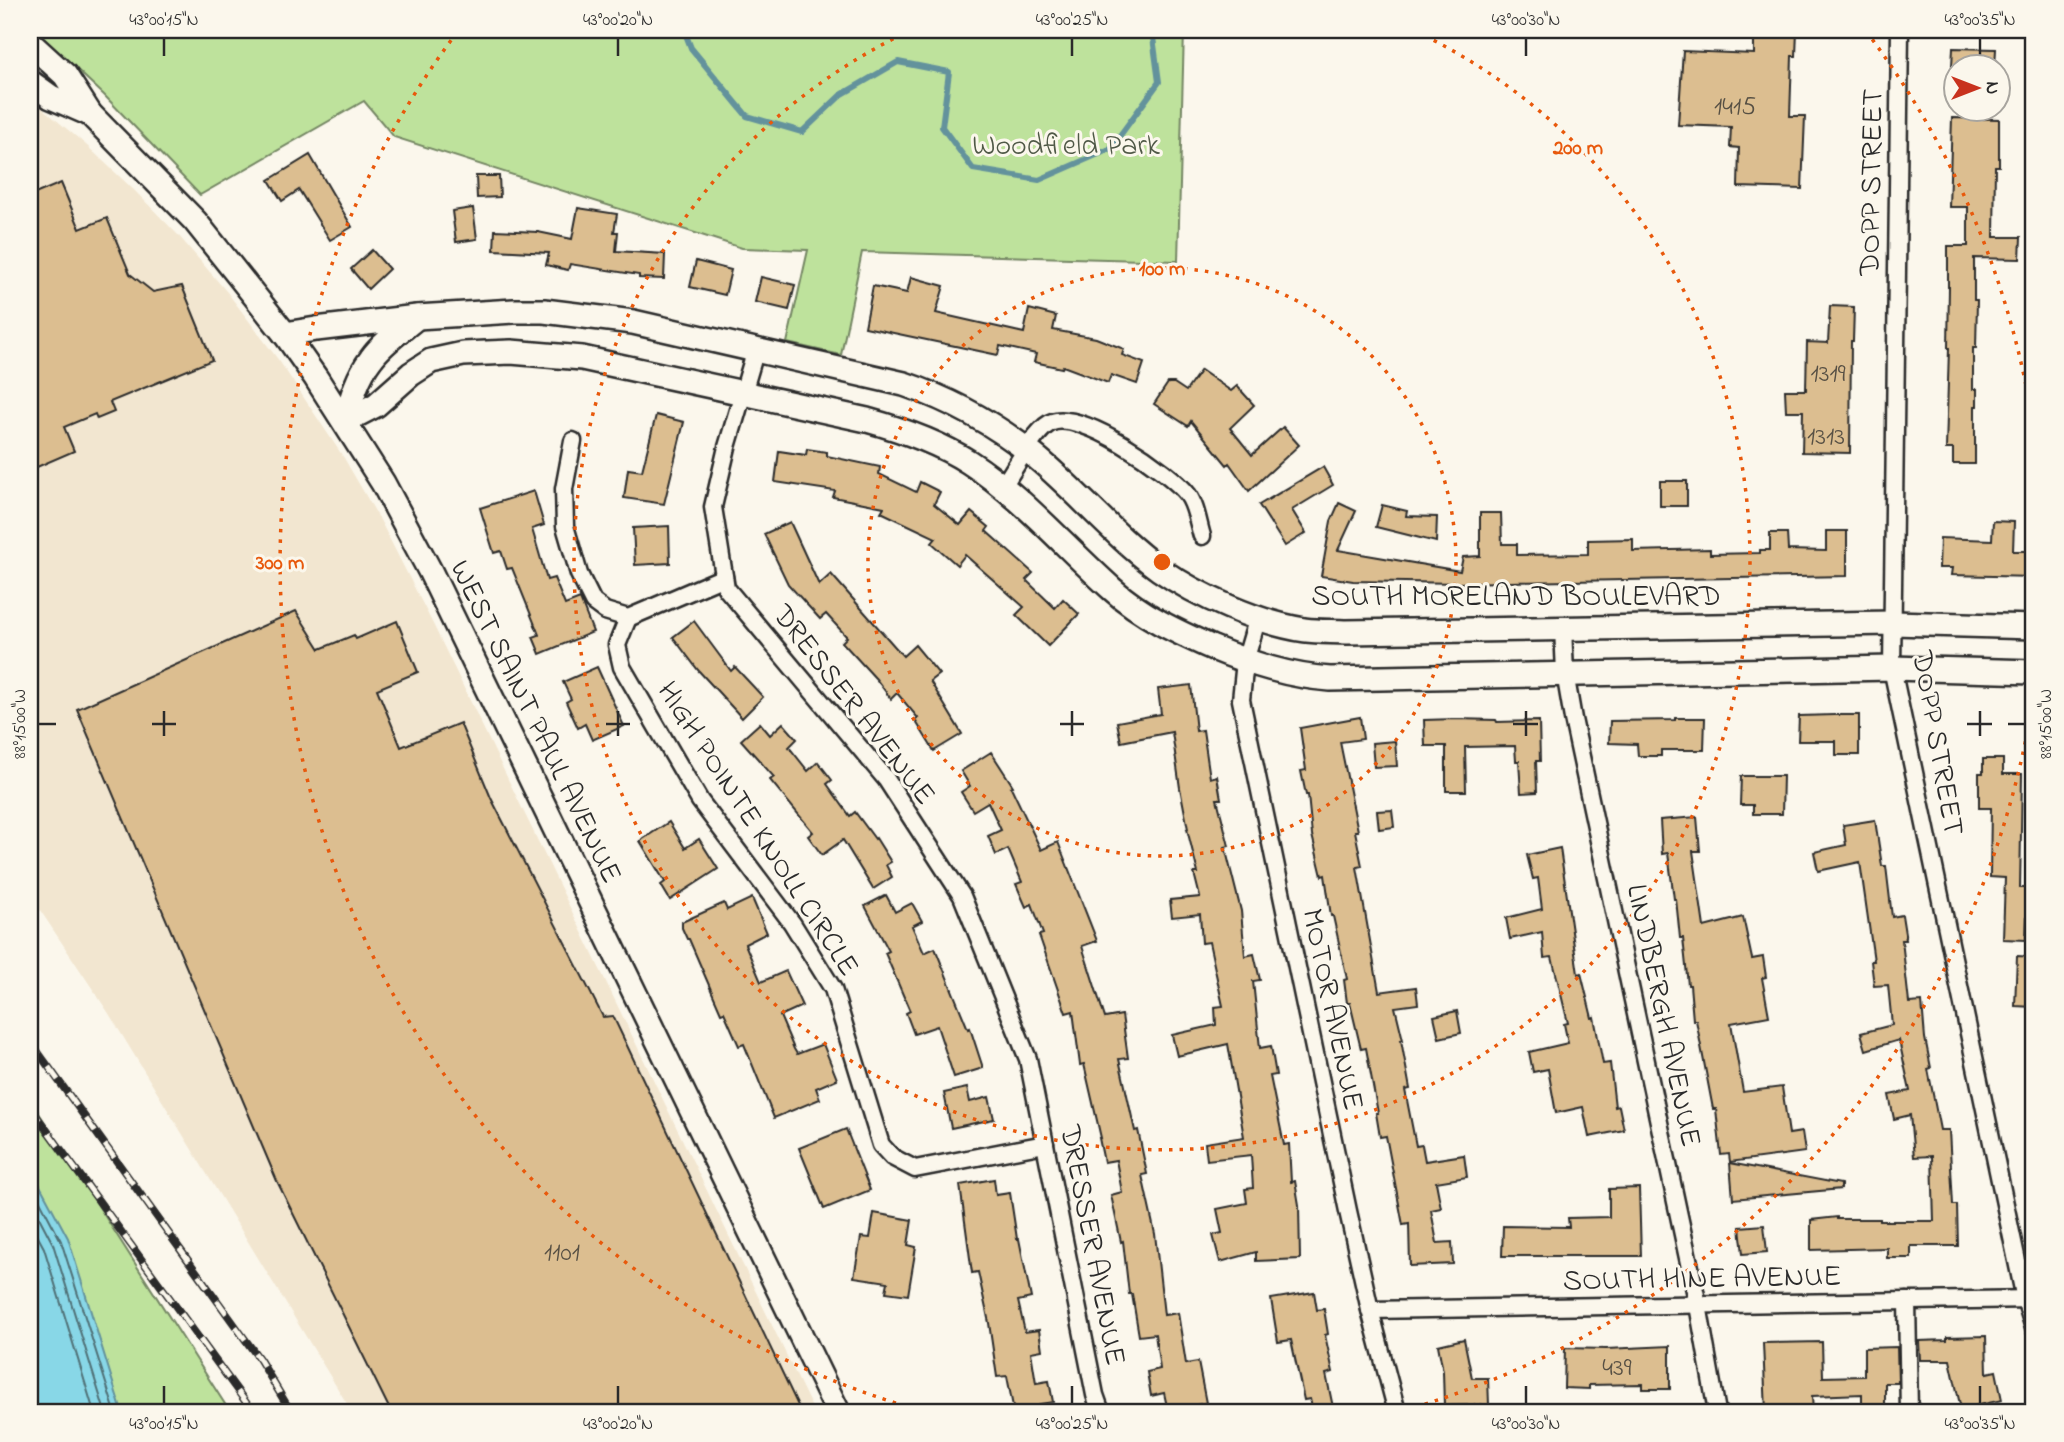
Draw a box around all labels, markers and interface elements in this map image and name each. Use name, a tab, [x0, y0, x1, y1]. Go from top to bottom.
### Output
text: 43°00'15"N	[129, 8, 199, 34]
text: 43°00'20"N	[583, 8, 653, 34]
text: 43°00'25"N	[1036, 8, 1108, 34]
text: 43°00'30"N	[1492, 8, 1560, 34]
text: 43°00'35"N	[1944, 8, 2016, 34]
north arrow	[1941, 52, 2011, 122]
text: N	[1978, 82, 2005, 95]
street label: DOPP STREET	[1849, 88, 1897, 277]
house number: 1415	[1714, 89, 1756, 127]
park label: Woodfield Park	[972, 125, 1161, 169]
text: 200 m	[1552, 134, 1603, 164]
text: 100 m	[1139, 255, 1185, 285]
house number: 1319	[1810, 356, 1846, 394]
house number: 1313	[1807, 419, 1845, 457]
text: 300 m	[255, 549, 304, 579]
centre of rings	[1150, 550, 1174, 574]
street label: WEST SAINT PAUL AVENUE	[437, 553, 632, 891]
street label: SOUTH MORELAND BOULEVARD	[1311, 576, 1721, 620]
street label: DRESSER AVENUE	[760, 595, 945, 816]
street label: DOPP STREET	[1898, 647, 1974, 839]
street label: HIGH POINTE KNOLL CIRCLE	[644, 673, 869, 986]
text: 88°15'00"W	[8, 689, 34, 759]
text: 88°15'00"W	[2034, 689, 2060, 759]
street label: LINDBERGH AVENUE	[1613, 880, 1711, 1151]
street label: MOTOR AVENUE	[1288, 905, 1374, 1115]
street label: DRESSER AVENUE	[1046, 1121, 1136, 1369]
house number: 1101	[544, 1235, 580, 1273]
street label: SOUTH HINE AVENUE	[1562, 1256, 1842, 1304]
house number: 439	[1602, 1350, 1632, 1388]
text: 43°00'15"N	[129, 1412, 199, 1438]
text: 43°00'20"N	[583, 1412, 653, 1438]
text: 43°00'25"N	[1036, 1412, 1108, 1438]
text: 43°00'30"N	[1492, 1412, 1560, 1438]
text: 43°00'35"N	[1944, 1412, 2016, 1438]

